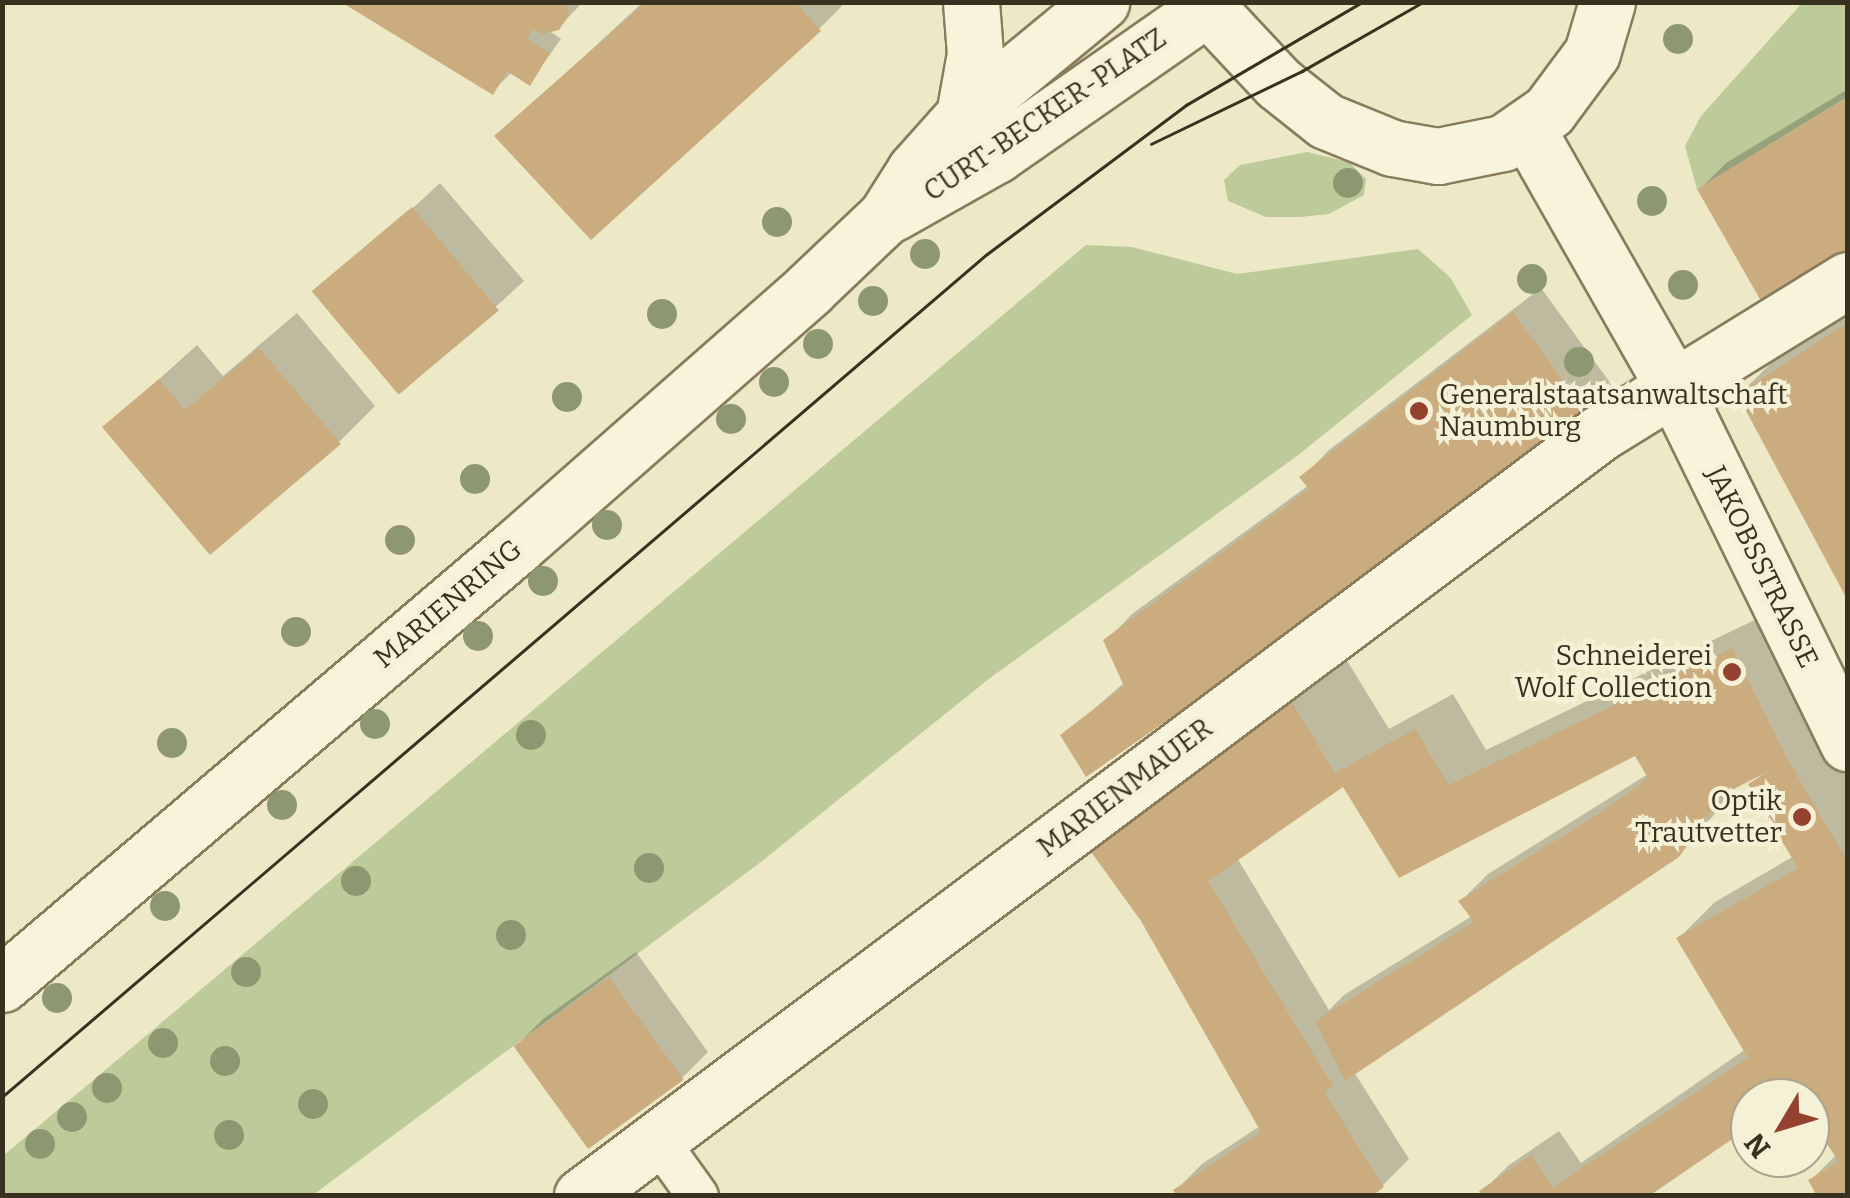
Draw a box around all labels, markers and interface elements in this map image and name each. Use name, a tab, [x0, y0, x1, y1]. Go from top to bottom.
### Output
street label: CURT-BECKER-PLATZ	[917, 21, 1173, 209]
place label: Generalstaatsanwaltschaft Naumburg	[1439, 378, 1787, 444]
marker: Generalstaatsanwaltschaft Naumburg	[1408, 400, 1430, 422]
street label: JAKOBSSTRASSE	[1699, 461, 1825, 673]
street label: MARIENRING	[367, 533, 529, 675]
place label: Schneiderei Wolf Collection	[1515, 639, 1712, 705]
marker: Schneiderei Wolf Collection	[1721, 661, 1743, 683]
street label: MARIENMAUER	[1031, 711, 1219, 865]
place label: Optik Trautvetter	[1635, 784, 1782, 850]
marker: Optik Trautvetter	[1791, 806, 1813, 828]
north arrow	[1730, 1078, 1830, 1178]
text: N	[1738, 1127, 1777, 1164]

